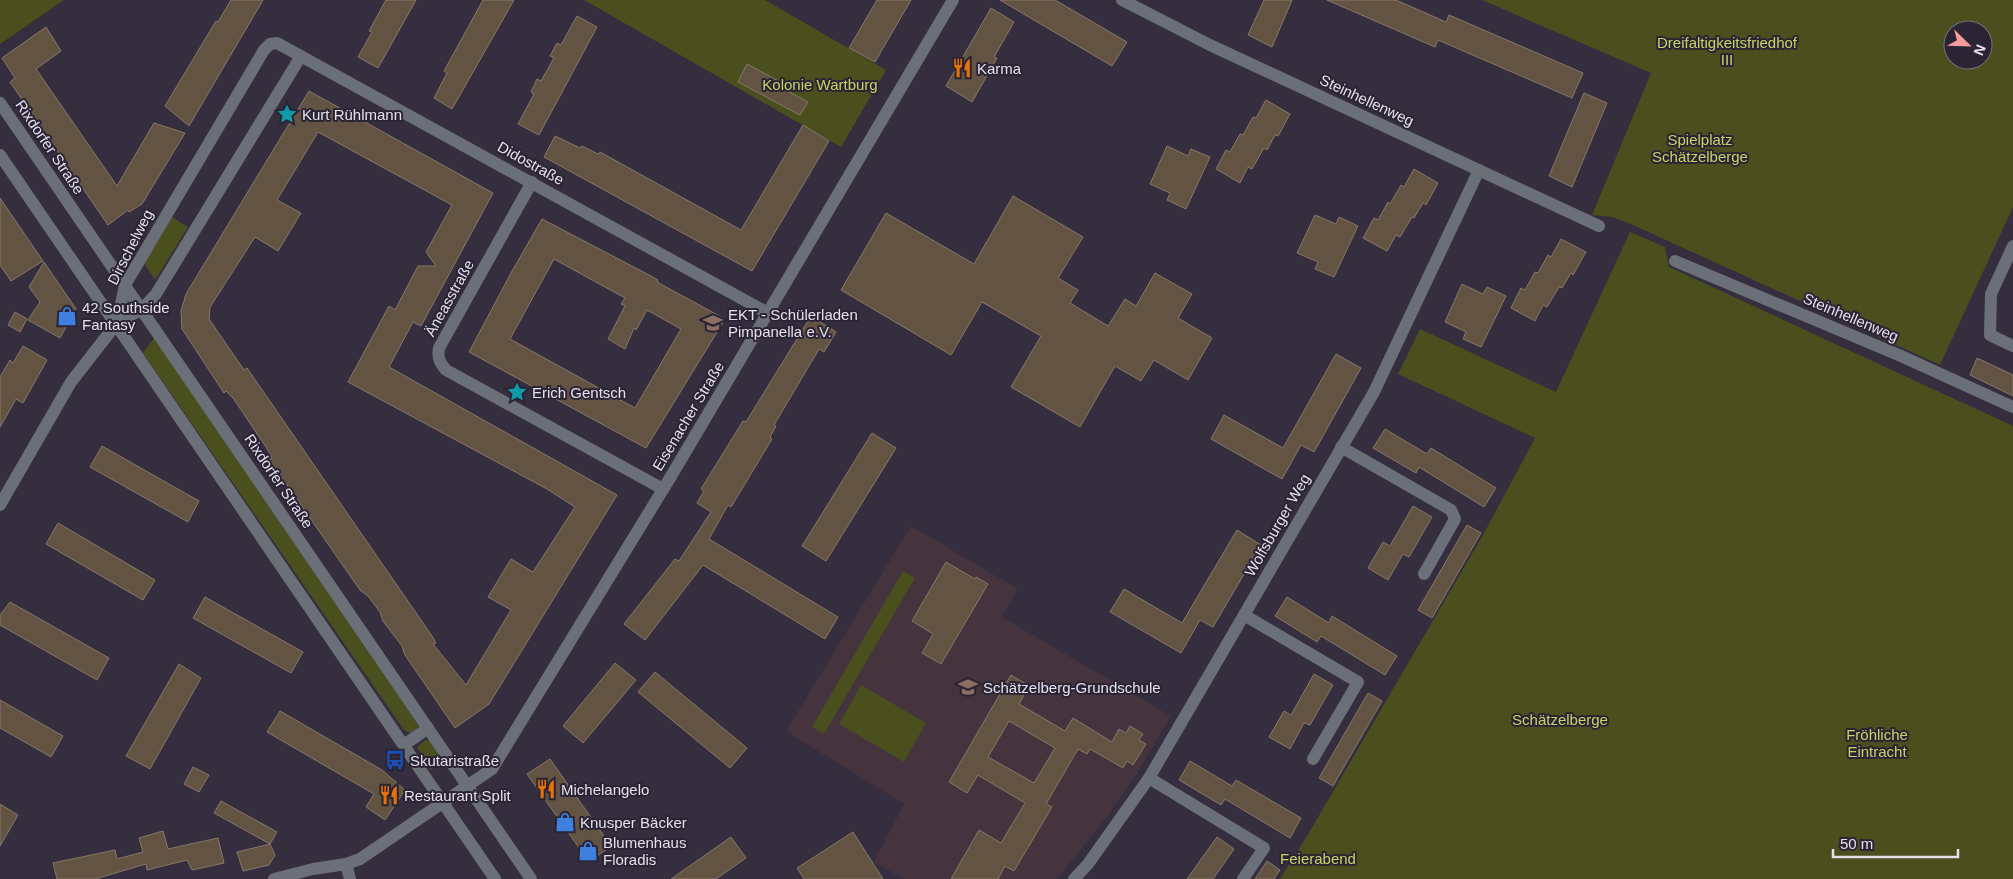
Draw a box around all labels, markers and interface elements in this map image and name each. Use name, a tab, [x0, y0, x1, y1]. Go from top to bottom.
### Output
north arrow	[1943, 20, 1993, 70]
park label: Dreifaltigkeitsfriedhof III	[1657, 34, 1798, 68]
text: N	[1971, 42, 1989, 58]
restaurant icon: Karma	[951, 57, 973, 79]
place label: Karma	[977, 60, 1022, 77]
street label: Steinhellenweg	[1317, 71, 1417, 129]
park label: Kolonie Wartburg	[762, 76, 878, 93]
street label: Rixdorfer Straße	[12, 97, 88, 197]
place icon: Kurt Rühlmann	[276, 103, 298, 125]
place label: Kurt Rühlmann	[302, 106, 402, 123]
park label: Spielplatz Schätzelberge	[1652, 131, 1748, 165]
street label: Didostraße	[495, 138, 567, 188]
street label: Dirschelweg	[104, 207, 156, 287]
street label: Äneasstraße	[421, 257, 477, 339]
street label: Steinhellenweg	[1801, 289, 1901, 345]
place label: 42 Southside Fantasy	[82, 299, 170, 333]
shop icon: 42 Southside Fantasy	[56, 305, 78, 327]
place label: EKT - Schülerladen Pimpanella e.V.	[728, 306, 858, 340]
school or university icon: EKT - Schülerladen Pimpanella e.V.	[702, 312, 724, 334]
street label: Eisenacher Straße	[649, 358, 727, 474]
place icon: Erich Gentsch	[506, 381, 528, 403]
place label: Erich Gentsch	[532, 384, 626, 401]
street label: Rixdorfer Straße	[241, 431, 317, 531]
street label: Wolfsburger Weg	[1241, 471, 1313, 579]
school or university icon: Schätzelberg-Grundschule	[957, 676, 979, 698]
place label: Schätzelberg-Grundschule	[983, 679, 1161, 696]
park label: Schätzelberge	[1512, 711, 1608, 728]
park label: Fröhliche Eintracht	[1846, 726, 1908, 760]
bus stop icon: Skutaristraße	[384, 749, 406, 771]
place label: Skutaristraße	[410, 752, 499, 769]
restaurant icon: Michelangelo	[535, 778, 557, 800]
place label: Michelangelo	[561, 781, 649, 798]
restaurant icon: Restaurant Split	[378, 784, 400, 806]
place label: Restaurant Split	[404, 787, 512, 804]
shop icon: Knusper Bäcker	[554, 811, 576, 833]
place label: Knusper Bäcker	[580, 814, 687, 831]
scale bar	[1833, 826, 1958, 858]
place label: Blumenhaus Floradis	[603, 834, 686, 868]
text: 50 m	[1840, 835, 1873, 852]
shop icon: Blumenhaus Floradis	[577, 840, 599, 862]
park label: Feierabend	[1280, 850, 1356, 867]

